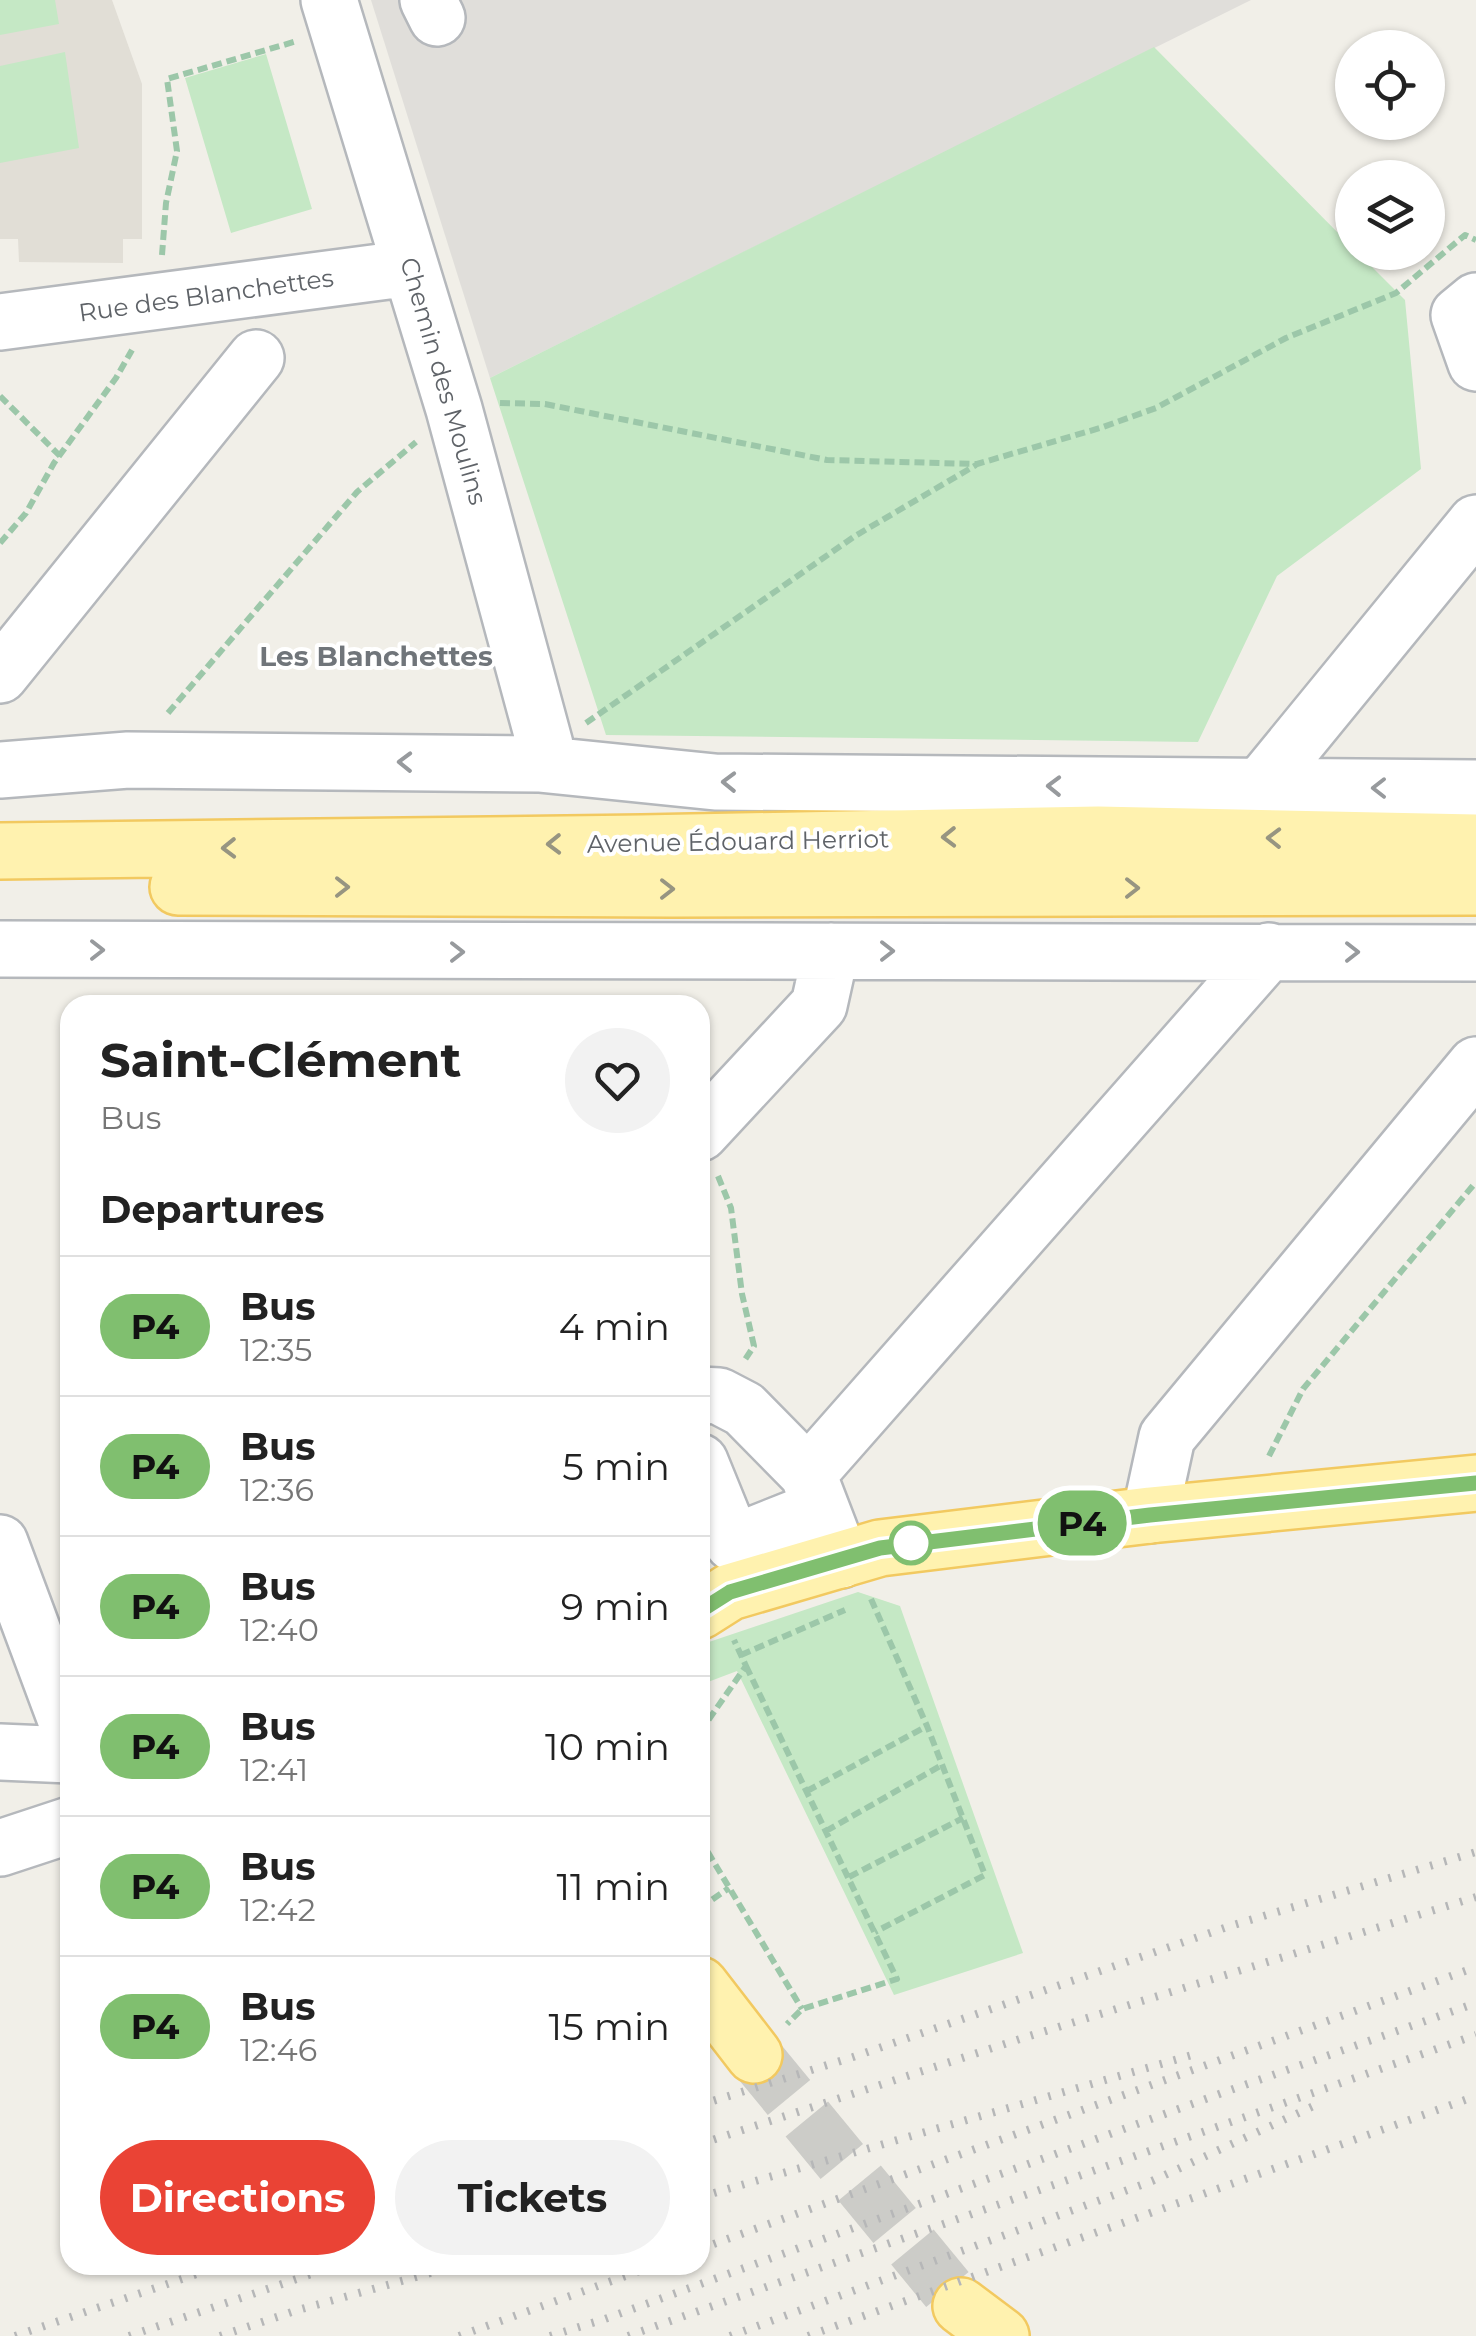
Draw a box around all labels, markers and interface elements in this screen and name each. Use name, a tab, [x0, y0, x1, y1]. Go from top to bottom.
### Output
map controls	[1335, 30, 1445, 270]
button: locate	[1335, 30, 1445, 140]
button: layers	[1335, 160, 1445, 270]
street label: Chemin des Moulins	[394, 254, 494, 508]
street label: Rue des Blanchettes	[77, 262, 335, 328]
district label: Les Blanchettes	[259, 639, 493, 673]
one-way arrow	[396, 752, 412, 773]
one-way arrow	[720, 772, 736, 793]
one-way arrow	[1045, 775, 1060, 797]
one-way arrow	[1370, 777, 1386, 799]
street label: Avenue Édouard Herriot	[587, 823, 889, 859]
one-way arrow	[940, 826, 956, 847]
one-way arrow	[1265, 827, 1281, 848]
one-way arrow	[545, 833, 560, 855]
one-way arrow	[220, 837, 236, 859]
one-way arrow	[336, 876, 351, 898]
one-way arrow	[1126, 877, 1141, 899]
one-way arrow	[660, 878, 676, 900]
one-way arrow	[90, 939, 106, 961]
one-way arrow	[880, 940, 896, 962]
one-way arrow	[450, 941, 466, 963]
one-way arrow	[1346, 941, 1361, 963]
button: heart	[565, 1028, 670, 1133]
text: Saint-Clément	[100, 1031, 461, 1089]
text: Bus	[100, 1098, 161, 1137]
text: Departures	[100, 1186, 324, 1233]
text: Bus	[240, 1283, 315, 1330]
text: 4 min	[559, 1303, 670, 1350]
text: P4	[131, 1305, 179, 1348]
text: 12:35	[240, 1330, 312, 1369]
text: Bus	[240, 1423, 315, 1470]
text: 5 min	[562, 1443, 670, 1490]
text: P4	[131, 1445, 179, 1488]
text: 12:36	[240, 1470, 314, 1509]
line badge: P4	[1037, 1490, 1127, 1556]
text: P4	[1058, 1502, 1106, 1545]
unlabelled marker	[890, 1522, 932, 1564]
text: Bus	[240, 1563, 315, 1610]
text: 9 min	[561, 1583, 670, 1630]
text: P4	[131, 1585, 179, 1628]
text: 12:40	[240, 1610, 319, 1649]
text: Bus	[240, 1703, 315, 1750]
text: 10 min	[545, 1723, 670, 1770]
text: P4	[131, 1725, 179, 1768]
text: 12:41	[240, 1750, 308, 1789]
text: Bus	[240, 1843, 315, 1890]
text: 11 min	[556, 1863, 670, 1910]
text: P4	[131, 1865, 179, 1908]
text: 12:42	[240, 1890, 316, 1929]
text: Bus	[240, 1983, 315, 2030]
text: 15 min	[549, 2003, 670, 2050]
text: P4	[131, 2005, 179, 2048]
text: 12:46	[240, 2030, 317, 2069]
button: Directions	[100, 2140, 375, 2255]
button: Tickets	[395, 2140, 670, 2255]

